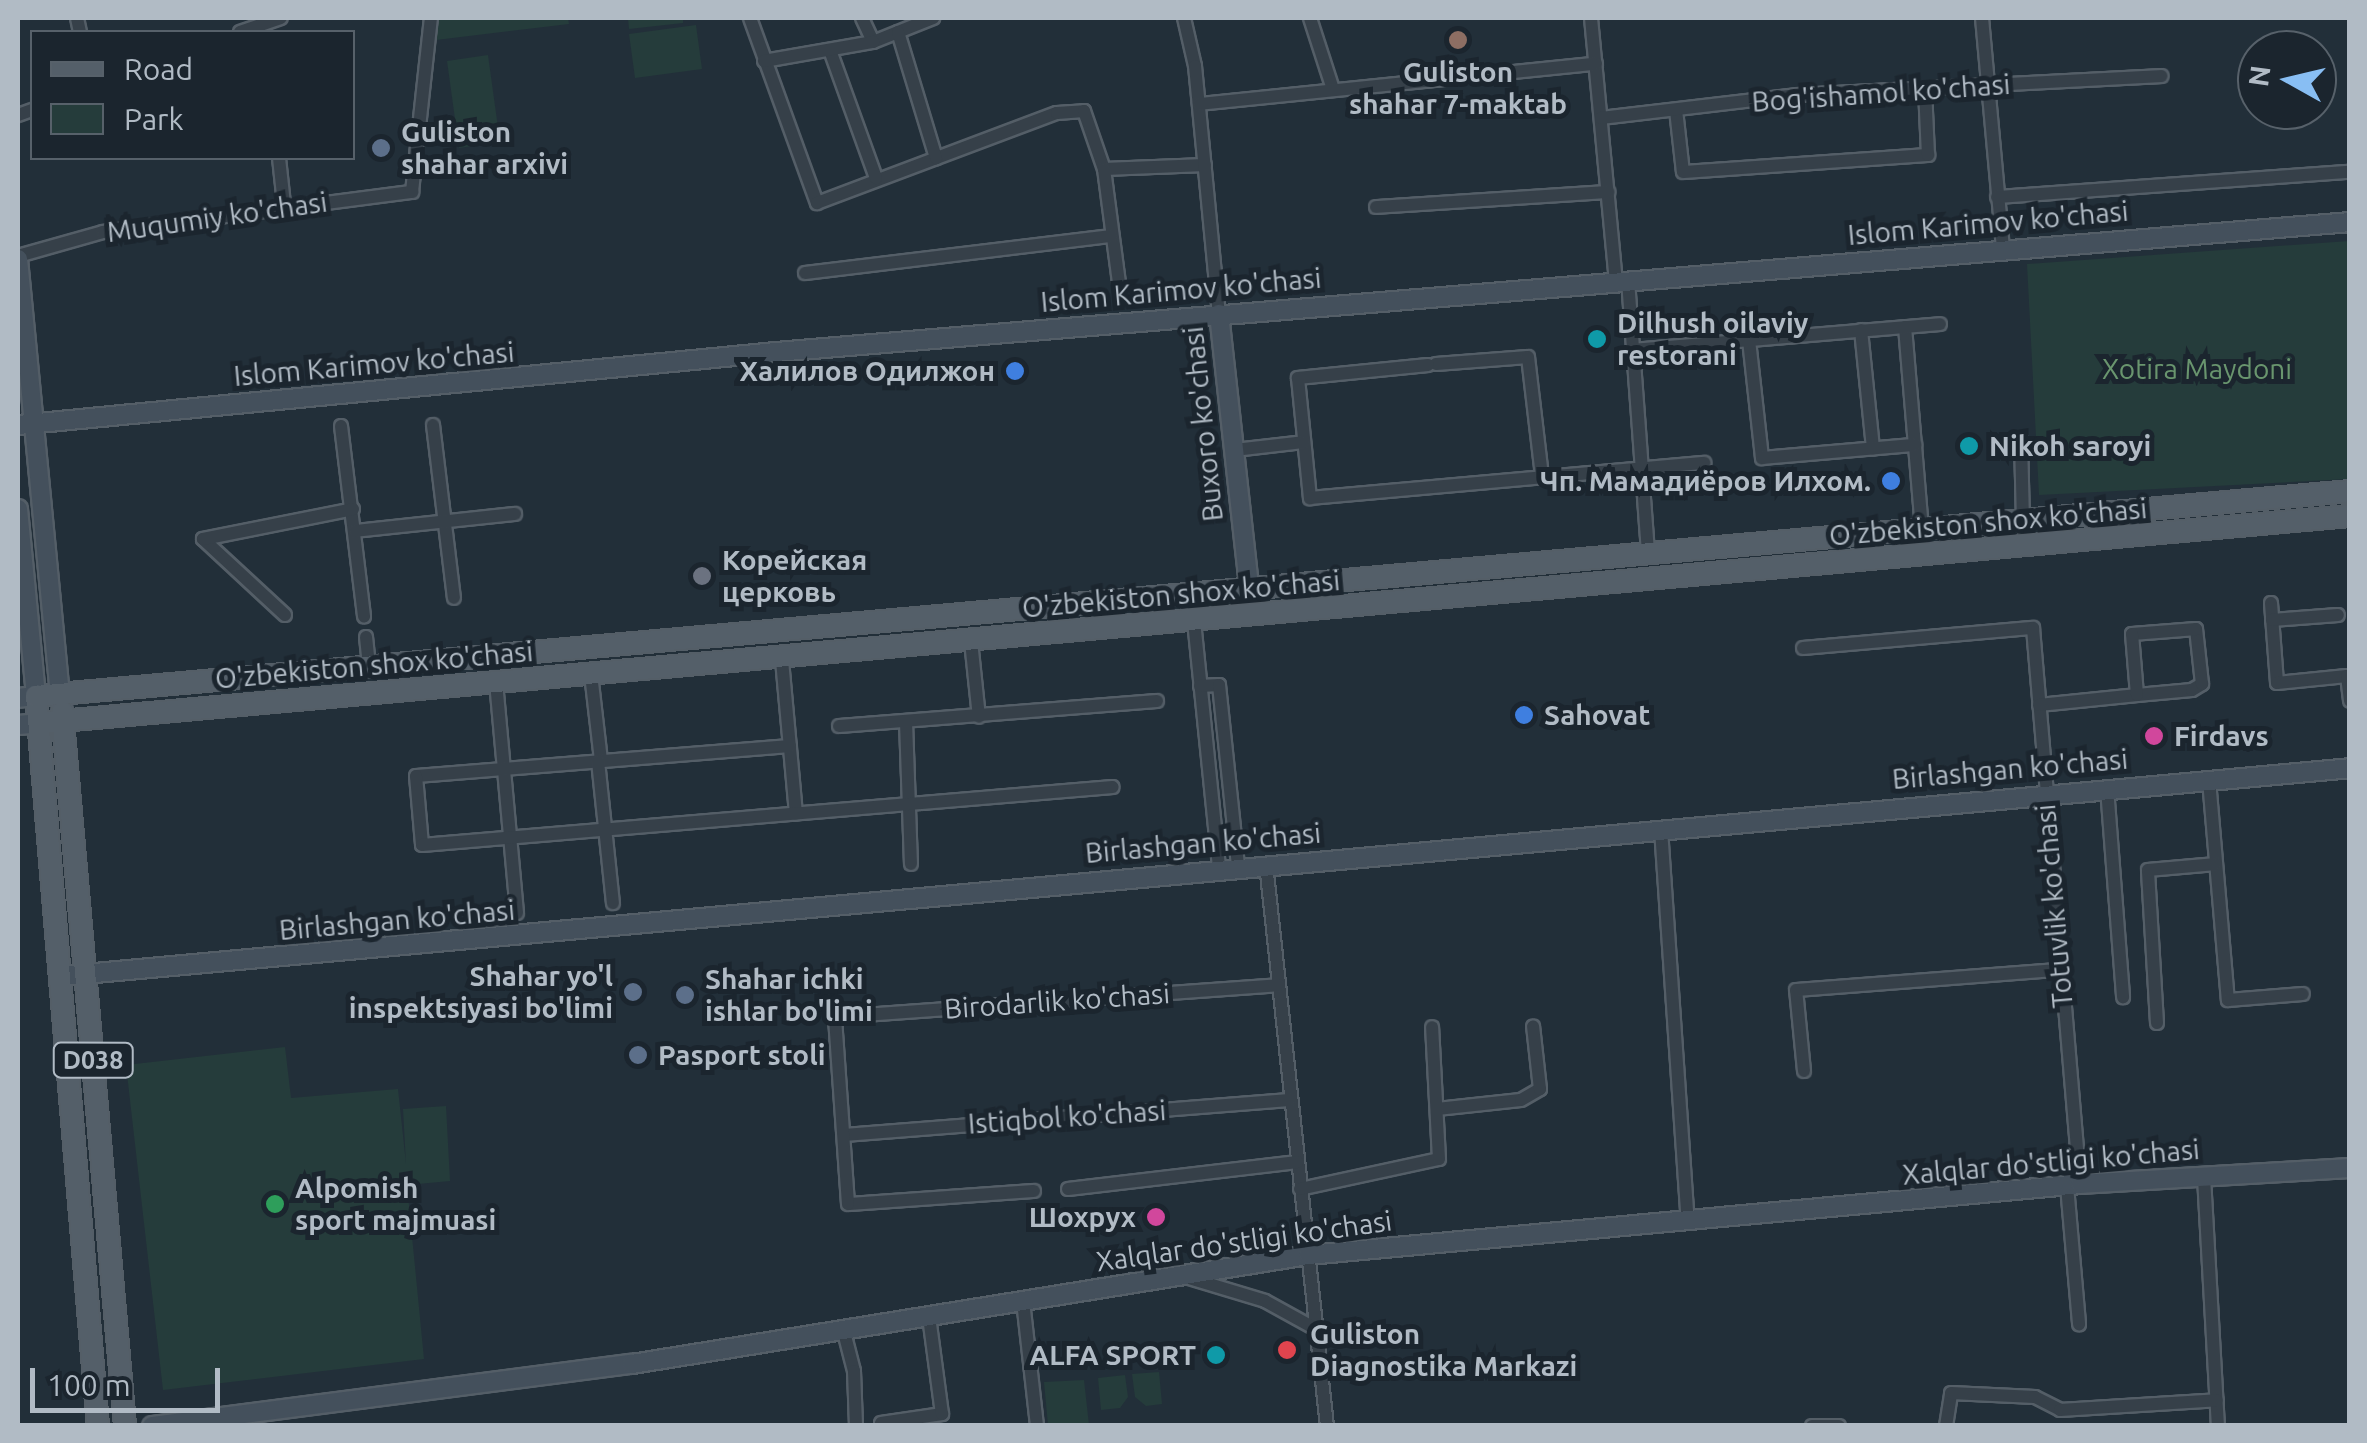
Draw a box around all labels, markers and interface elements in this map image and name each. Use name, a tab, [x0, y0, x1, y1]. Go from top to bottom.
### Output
marker: Guliston shahar 7-maktab	[1447, 29, 1469, 51]
legend	[30, 30, 355, 160]
north arrow	[2237, 30, 2337, 130]
text: Road	[124, 52, 193, 86]
place label: Guliston shahar 7-maktab	[1349, 55, 1567, 121]
text: N	[2242, 64, 2276, 89]
street label: Bog'ishamol ko'chasi	[1751, 67, 2011, 119]
text: Park	[124, 102, 184, 136]
place label: Guliston shahar arxivi	[401, 115, 568, 181]
marker: Guliston shahar arxivi	[370, 137, 392, 159]
street label: Muqumiy ko'chasi	[105, 185, 329, 249]
street label: Islom Karimov ko'chasi	[1846, 194, 2130, 252]
street label: Islom Karimov ko'chasi	[1039, 261, 1323, 319]
place label: Dilhush oilaviy restorani	[1617, 306, 1808, 372]
street label: Buxoro ko'chasi	[1176, 325, 1230, 523]
marker: Dilhush oilaviy restorani	[1586, 328, 1608, 350]
street label: Islom Karimov ko'chasi	[232, 335, 516, 393]
park label: Xotira Maydoni	[2102, 352, 2292, 386]
place label: Халилов Одилжон	[739, 354, 995, 388]
marker: Халилов Одилжон	[1004, 360, 1026, 382]
place label: Nikoh saroyi	[1989, 429, 2151, 463]
marker: Nikoh saroyi	[1958, 435, 1980, 457]
place label: Чп. Мамадиёров Илхом.	[1540, 464, 1871, 498]
marker: Чп. Мамадиёров Илхом.	[1880, 470, 1902, 492]
street label: O'zbekiston shox ko'chasi	[1828, 491, 2148, 553]
place label: Корейская церковь	[722, 543, 867, 609]
street label: O'zbekiston shox ko'chasi	[1021, 563, 1341, 625]
marker: Корейская церковь	[691, 565, 713, 587]
street label: O'zbekiston shox ko'chasi	[214, 634, 534, 696]
place label: Sahovat	[1544, 698, 1650, 732]
marker: Sahovat	[1513, 704, 1535, 726]
place label: Firdavs	[2174, 719, 2269, 753]
marker: Firdavs	[2143, 725, 2165, 747]
street label: Birlashgan ko'chasi	[1891, 742, 2129, 796]
street label: Totuvlik ko'chasi	[2028, 803, 2080, 1009]
street label: Birlashgan ko'chasi	[1084, 816, 1322, 870]
street label: Birlashgan ko'chasi	[278, 893, 516, 947]
place label: Shahar yo'l inspektsiyasi bo'limi	[349, 959, 613, 1025]
place label: Shahar ichki ishlar bo'limi	[705, 962, 873, 1028]
street label: Birodarlik ko'chasi	[943, 976, 1171, 1026]
marker: Shahar yo'l inspektsiyasi bo'limi	[622, 981, 644, 1003]
marker: Shahar ichki ishlar bo'limi	[674, 984, 696, 1006]
place label: Pasport stoli	[658, 1038, 825, 1072]
road number: D038	[51, 1040, 136, 1080]
marker: Pasport stoli	[627, 1044, 649, 1066]
street label: Istiqbol ko'chasi	[967, 1093, 1167, 1141]
street label: Xalqlar do'stligi ko'chasi	[1901, 1132, 2201, 1192]
place label: Alpomish sport majmuasi	[295, 1171, 496, 1237]
marker: Alpomish sport majmuasi	[264, 1193, 286, 1215]
place label: Шохрух	[1029, 1200, 1136, 1234]
street label: Xalqlar do'stligi ko'chasi	[1094, 1204, 1394, 1278]
marker: Шохрух	[1145, 1206, 1167, 1228]
place label: Guliston Diagnostika Markazi	[1310, 1317, 1577, 1383]
marker: Guliston Diagnostika Markazi	[1274, 1337, 1300, 1363]
place label: ALFA SPORT	[1030, 1338, 1196, 1372]
marker: ALFA SPORT	[1205, 1344, 1227, 1366]
scale bar	[35, 1348, 225, 1410]
text: 100 m	[47, 1368, 131, 1402]

